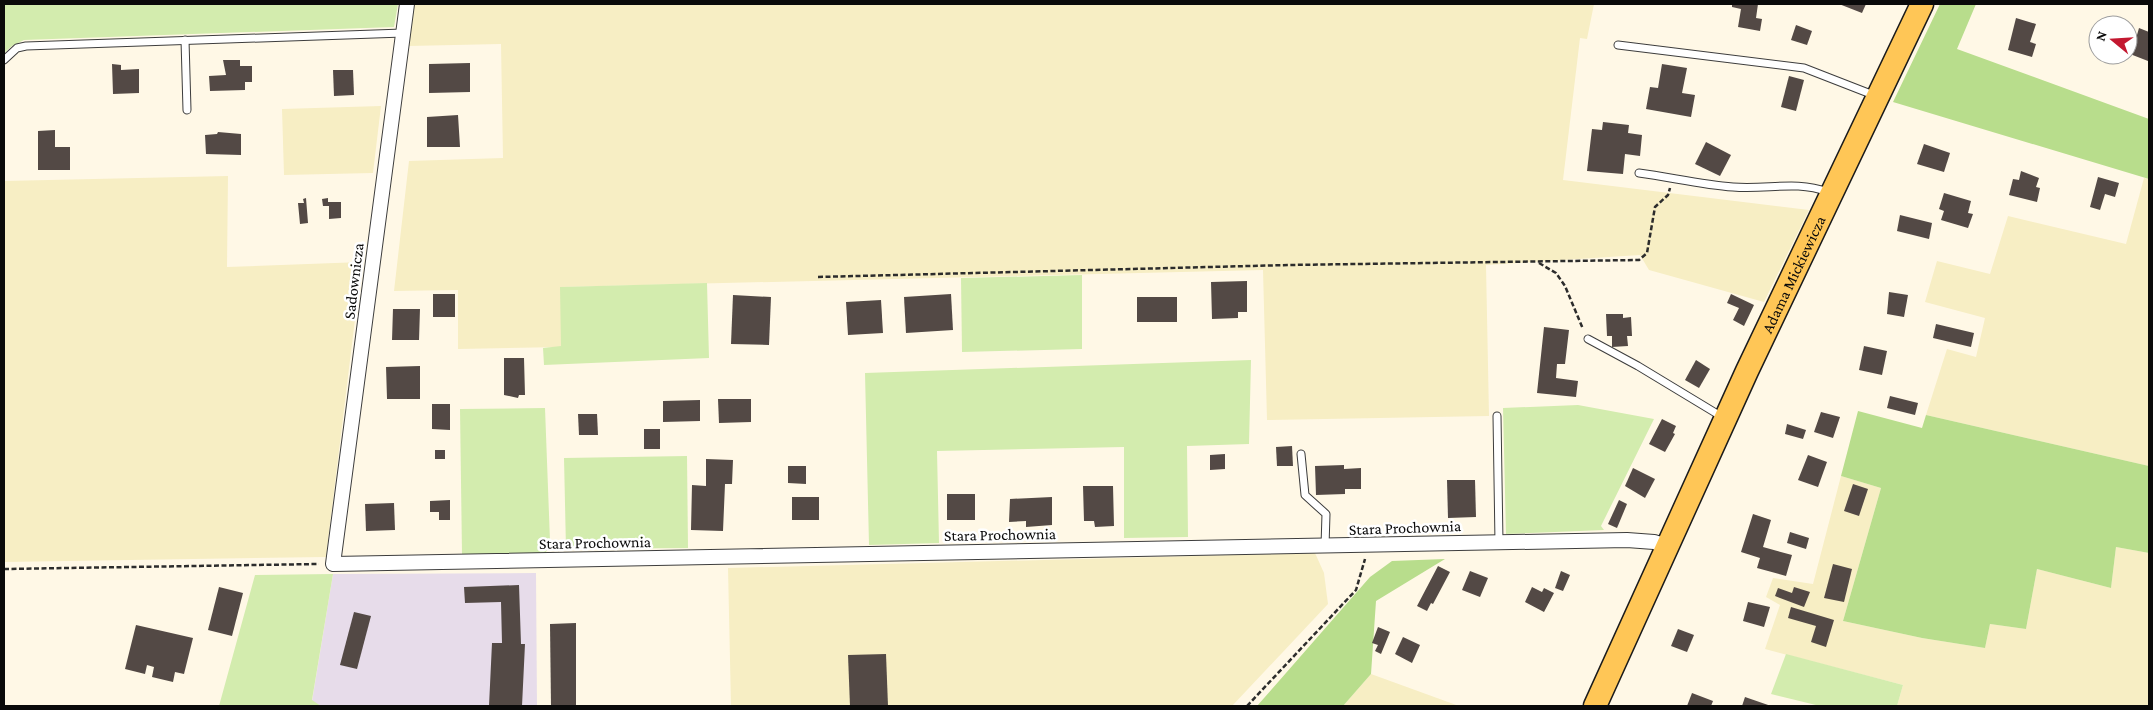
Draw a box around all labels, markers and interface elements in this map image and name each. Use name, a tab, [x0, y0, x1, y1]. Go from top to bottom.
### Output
north arrow	[2088, 15, 2138, 65]
text: N	[2092, 29, 2110, 43]
street label: Adama Mickiewicza	[1758, 213, 1829, 336]
street label: Sadownicza	[340, 241, 367, 320]
street label: Stara Prochownia	[1349, 517, 1462, 538]
street label: Stara Prochownia	[944, 525, 1057, 544]
street label: Stara Prochownia	[539, 533, 652, 552]

